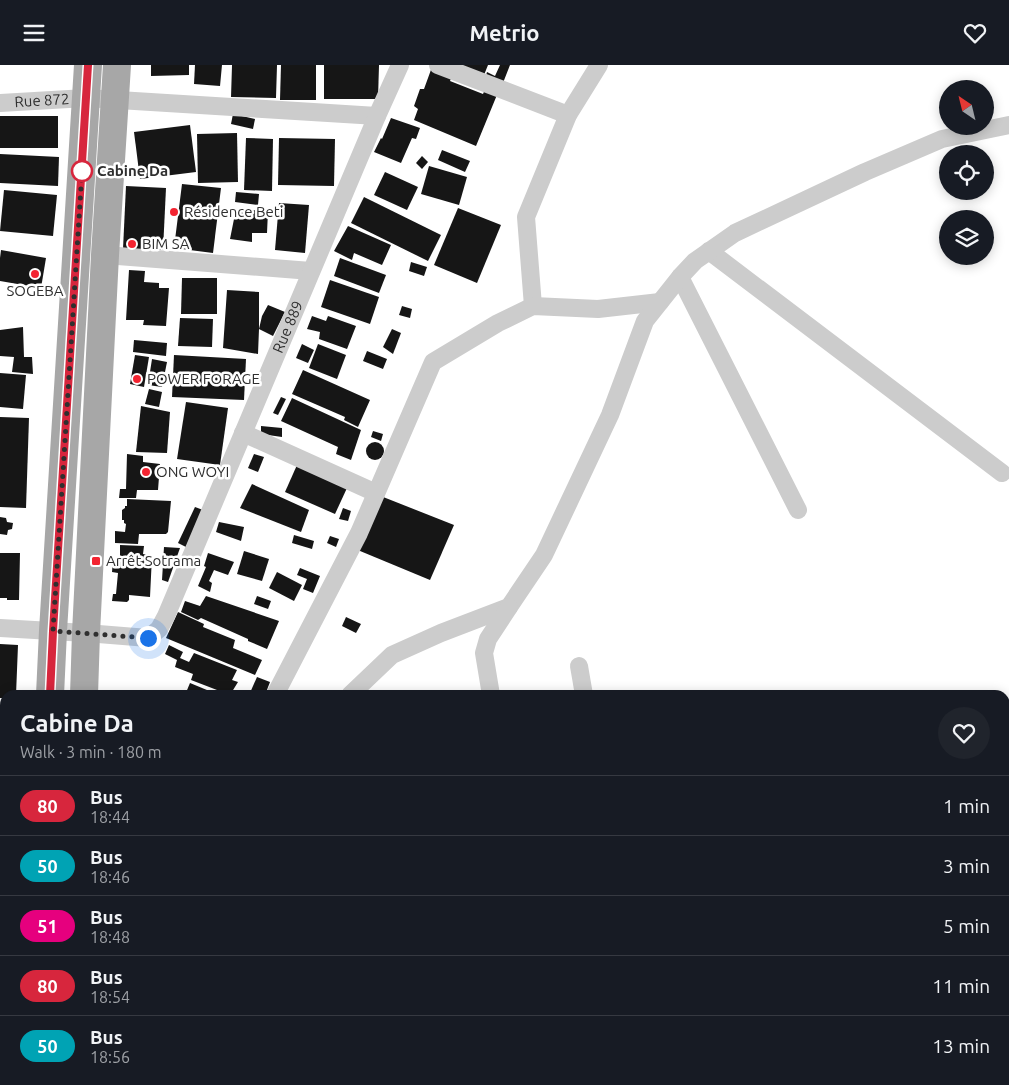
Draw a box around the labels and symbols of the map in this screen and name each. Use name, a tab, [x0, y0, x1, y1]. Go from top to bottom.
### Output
north arrow	[939, 80, 994, 135]
street label: Rue 872	[14, 90, 70, 110]
marker: Cabine Da	[71, 160, 93, 182]
place label: Cabine Da	[97, 162, 168, 179]
place label: Résidence Beti	[184, 203, 283, 220]
marker: Résidence Beti	[168, 206, 180, 218]
place label: BIM SA	[142, 235, 190, 252]
marker: BIM SA	[126, 238, 138, 250]
marker: SOGEBA	[29, 268, 41, 280]
place label: SOGEBA	[6, 282, 64, 299]
street label: Rue 889	[269, 298, 306, 355]
place label: POWER FORAGE	[147, 370, 260, 387]
marker: POWER FORAGE	[131, 373, 143, 385]
place label: ONG WOYI	[156, 463, 229, 480]
marker: ONG WOYI	[140, 466, 152, 478]
place label: Arrêt Sotrama	[106, 552, 201, 569]
marker: Arrêt Sotrama	[90, 555, 102, 567]
your location	[136, 626, 161, 651]

